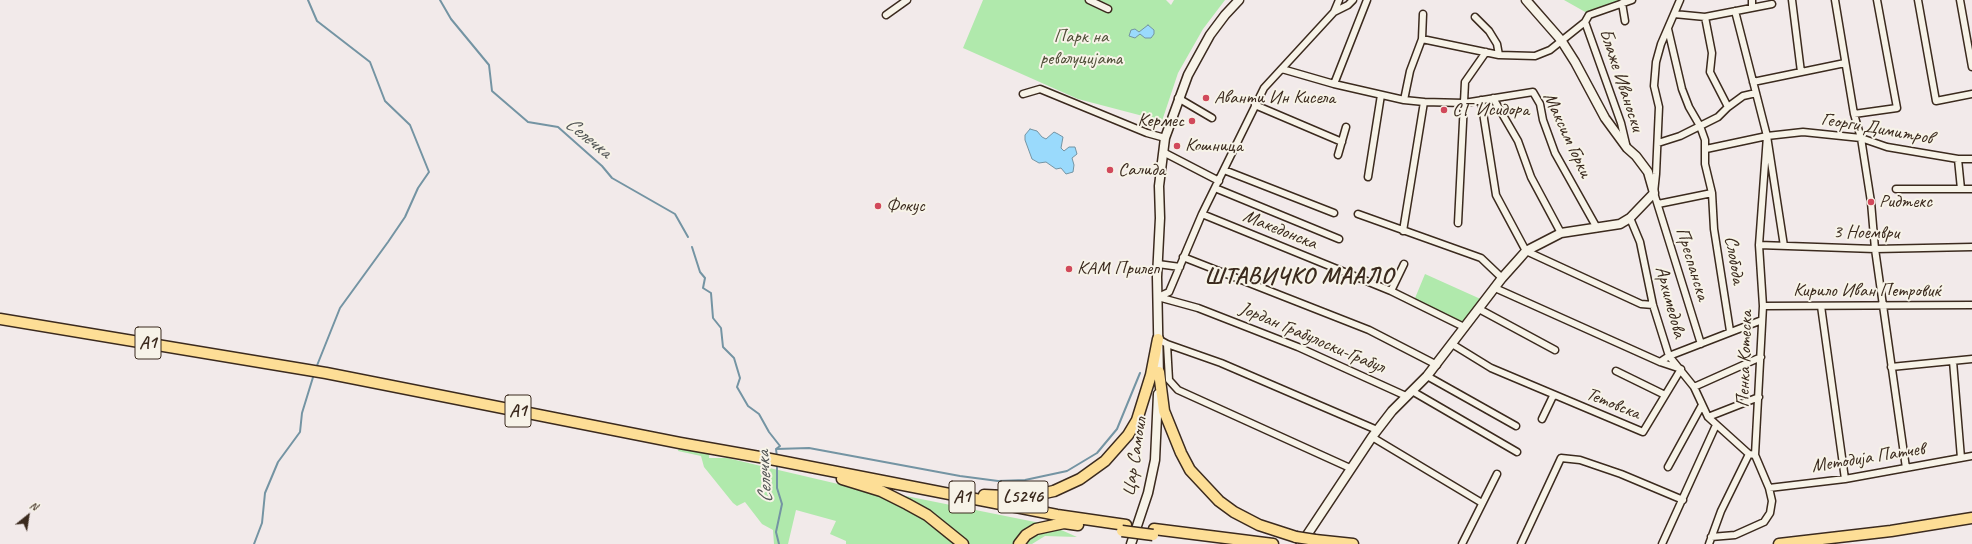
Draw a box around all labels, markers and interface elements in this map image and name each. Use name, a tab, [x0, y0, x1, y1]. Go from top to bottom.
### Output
park label: Парк на револуцијата	[1040, 26, 1122, 70]
street label: Блаже Иваноски	[1594, 26, 1648, 134]
place label: Аванти Ин Кисела	[1214, 87, 1335, 109]
street label: Максим Горки	[1537, 89, 1597, 181]
marker: Аванти Ин Кисела	[1201, 93, 1211, 103]
place label: СГ Исидора	[1452, 99, 1529, 121]
marker: СГ Исидора	[1439, 105, 1449, 115]
street label: Георги Димитров	[1819, 108, 1935, 150]
place label: Кермес	[1138, 110, 1184, 132]
water label: Селечка	[560, 112, 616, 164]
marker: Кермес	[1187, 116, 1197, 126]
place label: Кошница	[1185, 135, 1242, 157]
marker: Кошница	[1172, 141, 1182, 151]
place label: Салида	[1118, 159, 1165, 181]
marker: Салида	[1105, 165, 1115, 175]
place label: Ридтекс	[1879, 191, 1932, 213]
place label: Фокус	[886, 195, 925, 217]
marker: Ридтекс	[1866, 197, 1876, 207]
marker: Фокус	[873, 201, 883, 211]
street label: Македонска	[1240, 205, 1320, 255]
street label: 3 Ноември	[1833, 221, 1899, 245]
street label: Преспанска	[1670, 225, 1714, 303]
street label: Слобода	[1719, 234, 1749, 286]
place label: КАМ Прилеп	[1077, 258, 1159, 280]
district label: ШТАВИЧКО МААЛО	[1200, 263, 1398, 291]
marker: КАМ Прилеп	[1064, 264, 1074, 274]
street label: Архимедова	[1649, 264, 1691, 340]
street label: Кирило Иван Петровиќ	[1793, 280, 1941, 302]
street label: Јордан Грабулоски-Грабул	[1236, 297, 1388, 379]
street label: Пенка Котеска	[1732, 310, 1758, 408]
road number: A1	[135, 327, 161, 359]
street label: Тетовска	[1583, 383, 1643, 425]
road number: A1	[505, 395, 531, 427]
street label: Цар Самоил	[1118, 416, 1152, 498]
street label: Методиjа Патчев	[1810, 438, 1926, 478]
water label: Селечка	[752, 450, 778, 504]
road number: A1	[949, 481, 975, 513]
road number: L5246	[998, 481, 1048, 513]
north arrow	[8, 496, 48, 536]
text: N	[28, 498, 40, 513]

